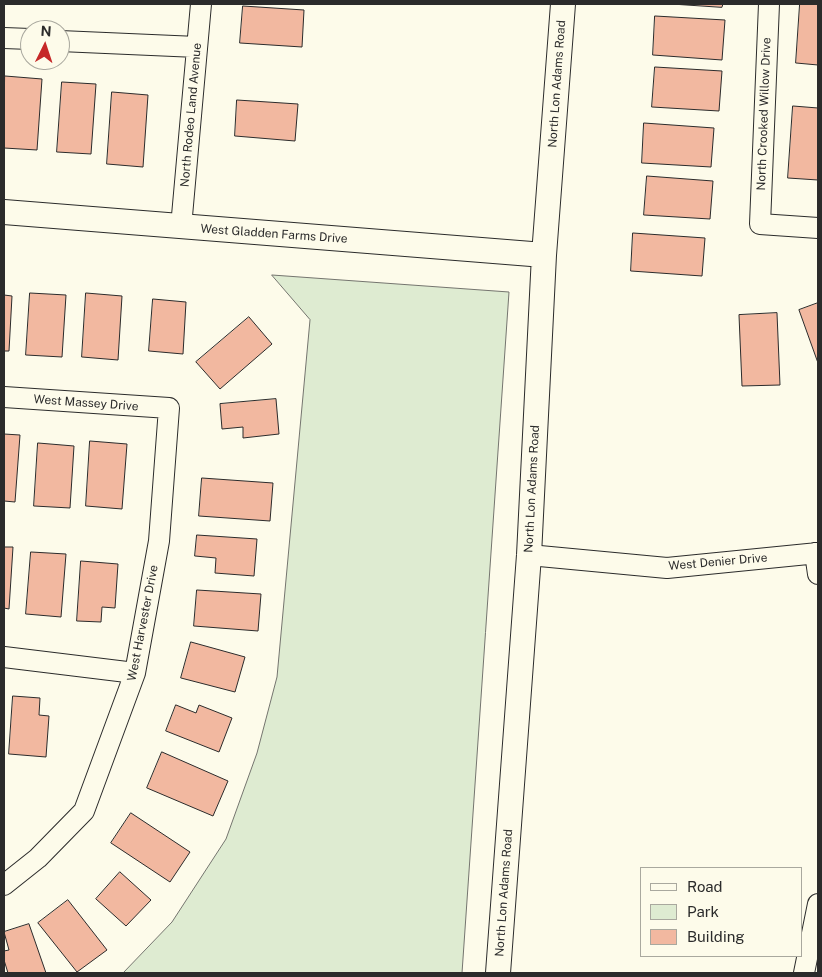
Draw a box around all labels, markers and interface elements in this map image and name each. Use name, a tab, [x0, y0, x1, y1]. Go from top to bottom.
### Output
north arrow	[20, 20, 70, 70]
street label: North Lon Adams Road	[545, 20, 569, 148]
text: N	[40, 23, 52, 39]
street label: North Crooked Willow Drive	[754, 37, 774, 191]
street label: North Rodeo Land Avenue	[178, 42, 204, 188]
street label: West Gladden Farms Drive	[200, 222, 348, 246]
street label: West Massey Drive	[33, 392, 139, 414]
street label: North Lon Adams Road	[521, 425, 543, 553]
street label: West Denier Drive	[668, 550, 768, 574]
street label: West Harvester Drive	[125, 564, 161, 682]
street label: North Lon Adams Road	[492, 829, 516, 957]
legend	[640, 867, 802, 957]
text: Road	[687, 878, 723, 895]
text: Park	[687, 903, 719, 920]
text: Building	[687, 928, 745, 945]

